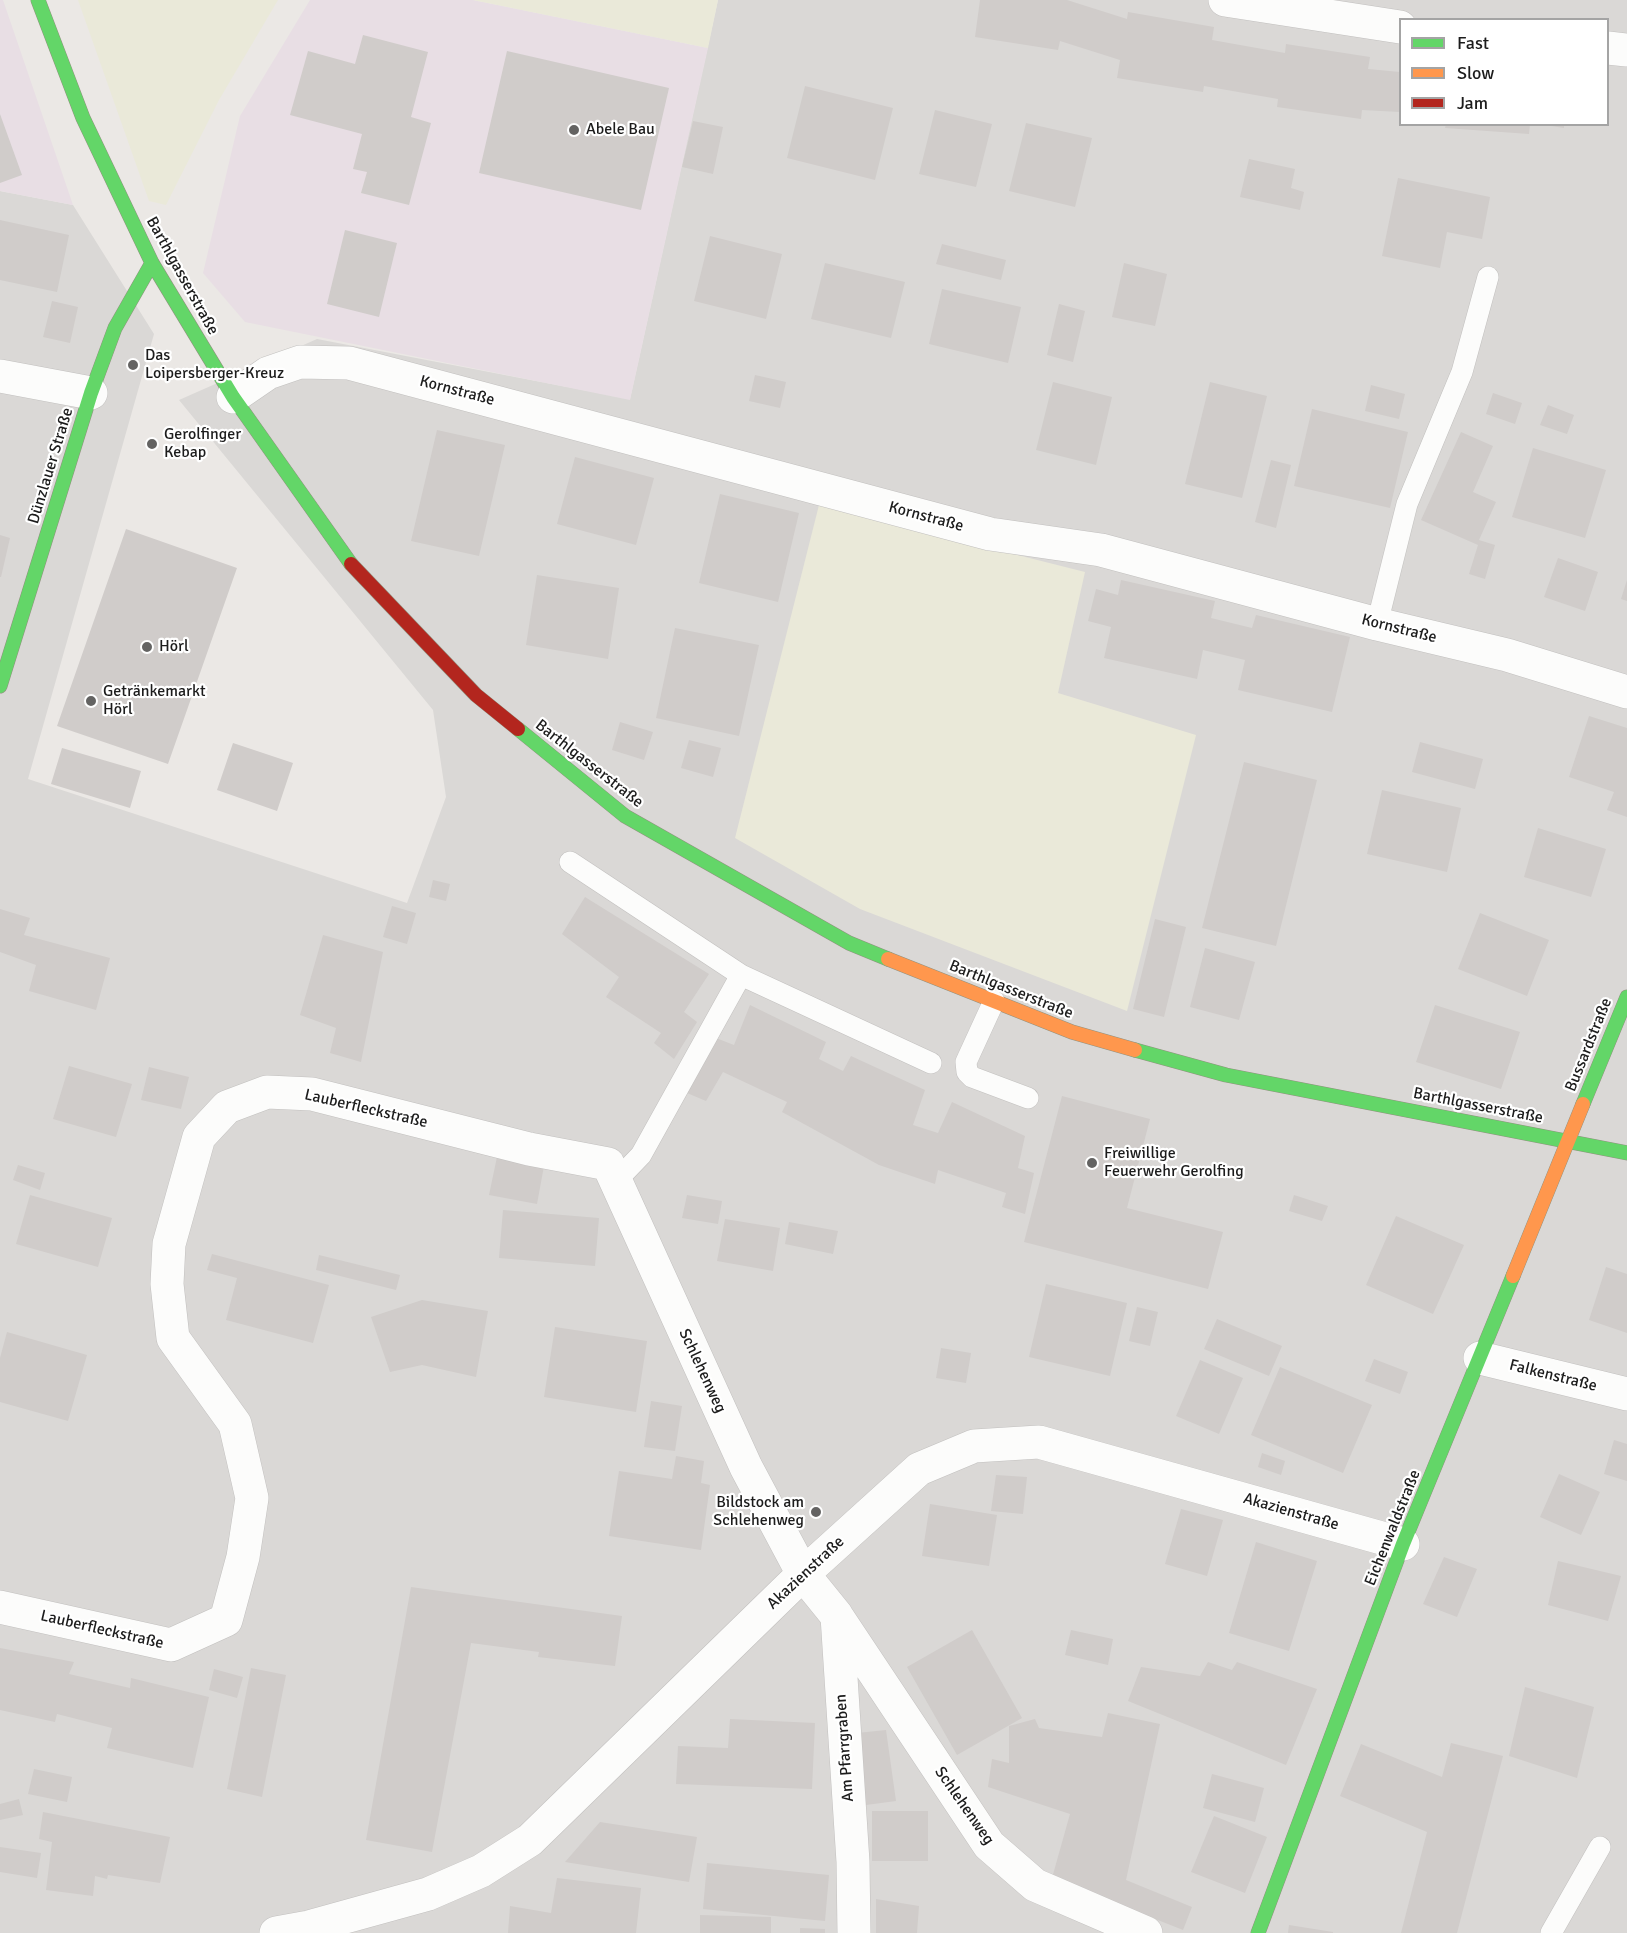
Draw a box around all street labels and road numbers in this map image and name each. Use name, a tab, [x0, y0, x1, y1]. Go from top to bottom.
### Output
street label: Barthlgasserstraße	[142, 214, 222, 338]
street label: Kornstraße	[417, 372, 497, 410]
street label: Dünzlauer Straße	[24, 406, 78, 526]
street label: Kornstraße	[886, 498, 966, 536]
street label: Kornstraße	[1359, 610, 1439, 648]
street label: Barthlgasserstraße	[531, 716, 647, 812]
street label: Barthlgasserstraße	[946, 956, 1076, 1024]
street label: Bussardstraße	[1562, 995, 1616, 1095]
street label: Barthlgasserstraße	[1411, 1084, 1545, 1128]
street label: Lauberfleckstraße	[303, 1086, 429, 1132]
street label: Schlehenweg	[674, 1326, 730, 1416]
street label: Falkenstraße	[1507, 1356, 1599, 1396]
street label: Eichenwaldstraße	[1361, 1467, 1425, 1589]
street label: Akazienstraße	[1241, 1489, 1341, 1535]
street label: Akazienstraße	[763, 1532, 849, 1614]
street label: Lauberfleckstraße	[39, 1607, 165, 1653]
street label: Am Pfarrgraben	[832, 1694, 858, 1802]
street label: Schlehenweg	[930, 1763, 998, 1849]

